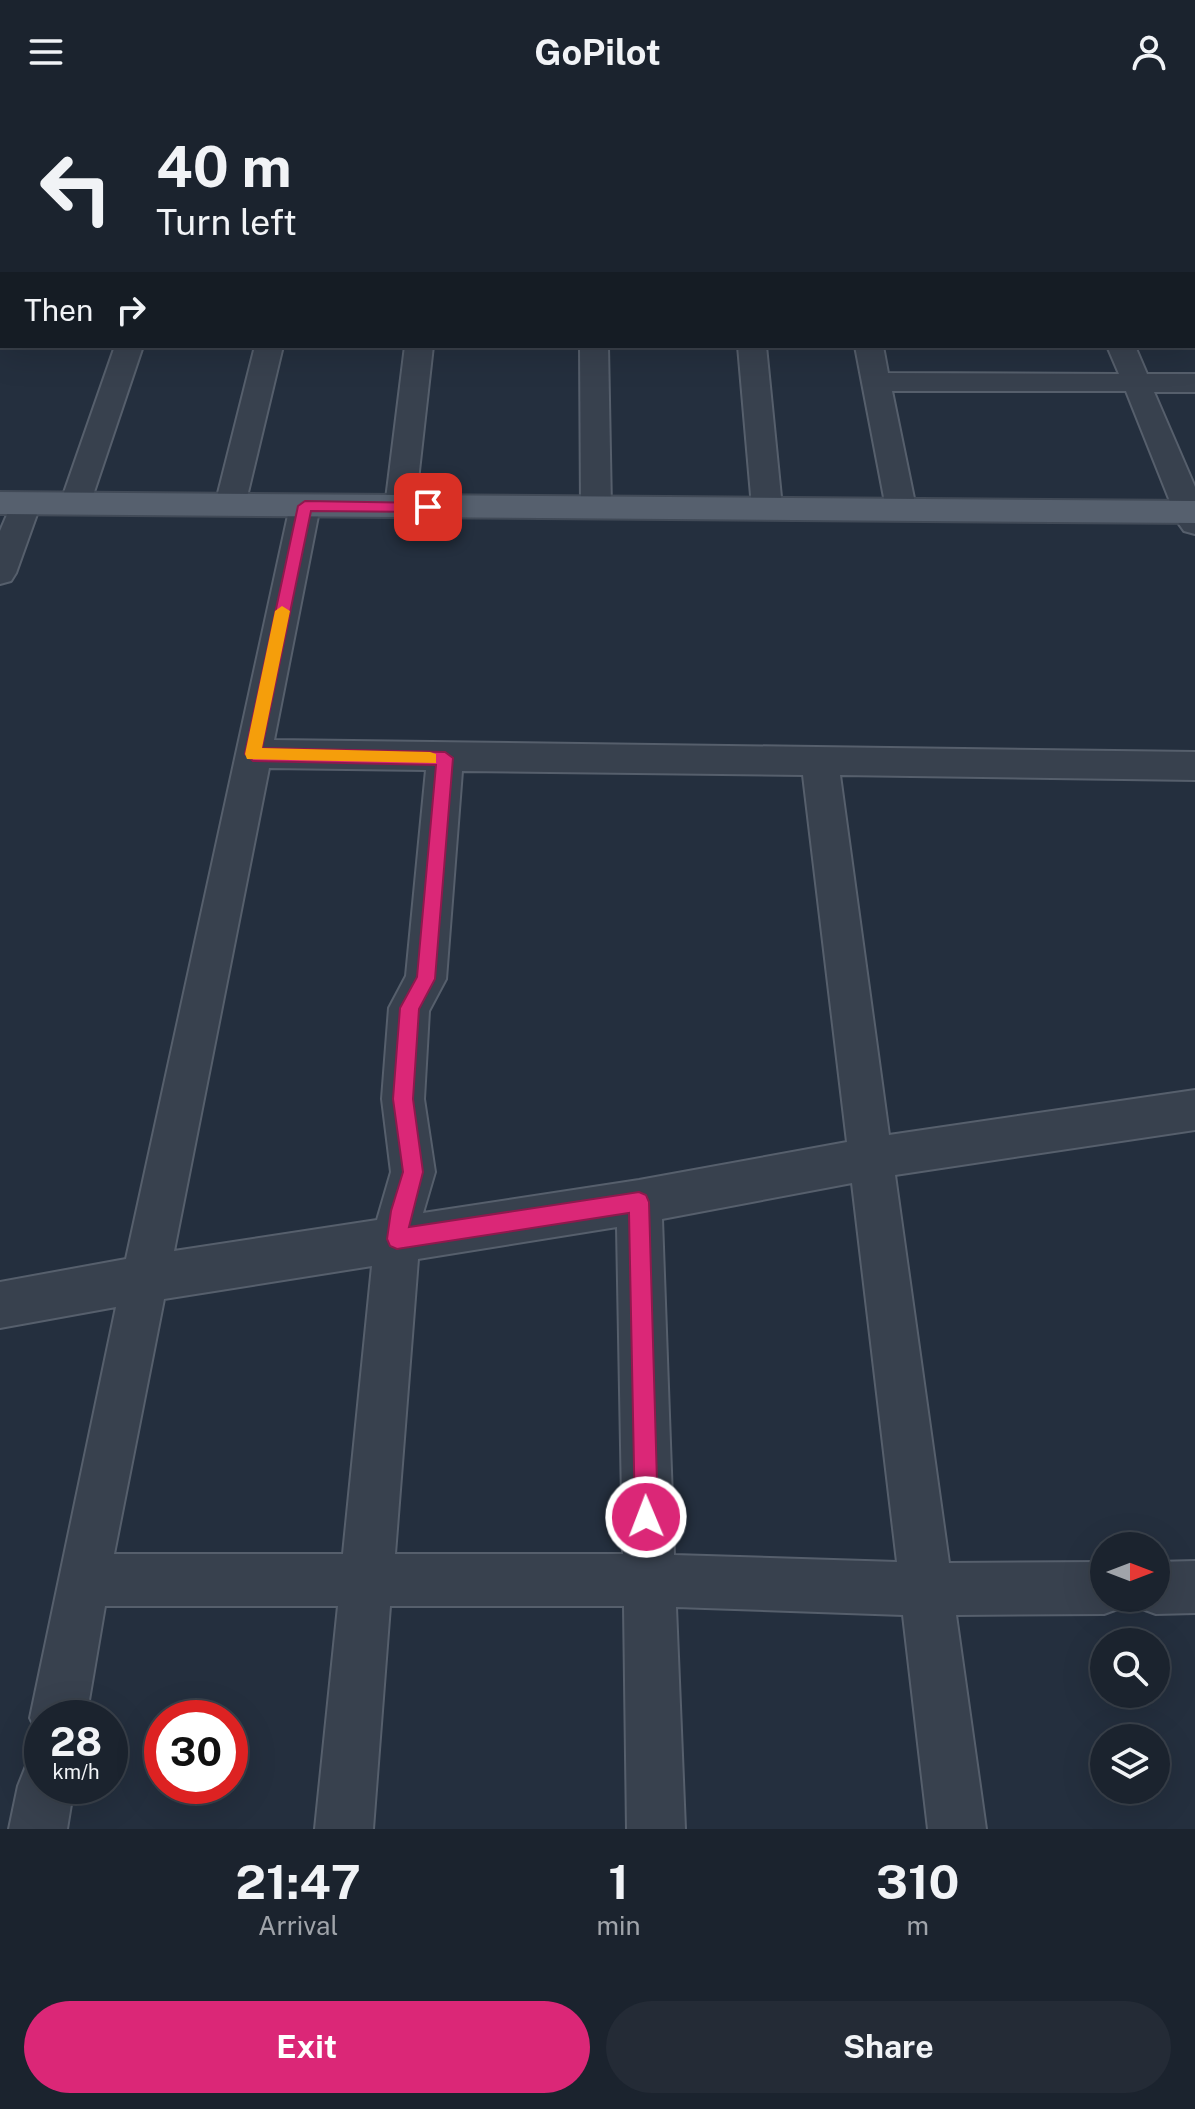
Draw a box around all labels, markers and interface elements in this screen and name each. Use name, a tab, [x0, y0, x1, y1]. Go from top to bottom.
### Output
icon: menu	[24, 30, 68, 74]
icon: person	[1127, 30, 1171, 74]
text: GoPilot	[534, 31, 661, 73]
text: 40 m	[156, 134, 292, 200]
icon: left	[24, 136, 128, 240]
text: Turn left	[156, 201, 297, 243]
icon: right	[109, 288, 153, 332]
text: Then	[24, 292, 93, 328]
pin	[394, 473, 462, 541]
icon: arrive	[406, 485, 450, 529]
position arrow	[604, 1475, 688, 1559]
north arrow	[1090, 1532, 1170, 1612]
map controls	[1090, 1532, 1170, 1804]
button: search	[1090, 1628, 1170, 1708]
speed limit sign: 30	[144, 1700, 248, 1804]
text: 28	[50, 1718, 102, 1765]
button: layers	[1090, 1724, 1170, 1804]
text: km/h	[52, 1760, 100, 1784]
text: 21:47	[236, 1853, 361, 1910]
text: 1	[608, 1853, 629, 1910]
text: 310	[876, 1853, 959, 1910]
text: Arrival	[258, 1910, 338, 1941]
text: min	[596, 1910, 641, 1941]
text: m	[907, 1910, 929, 1941]
button: Exit	[24, 2001, 590, 2093]
button: Share	[606, 2001, 1171, 2093]

